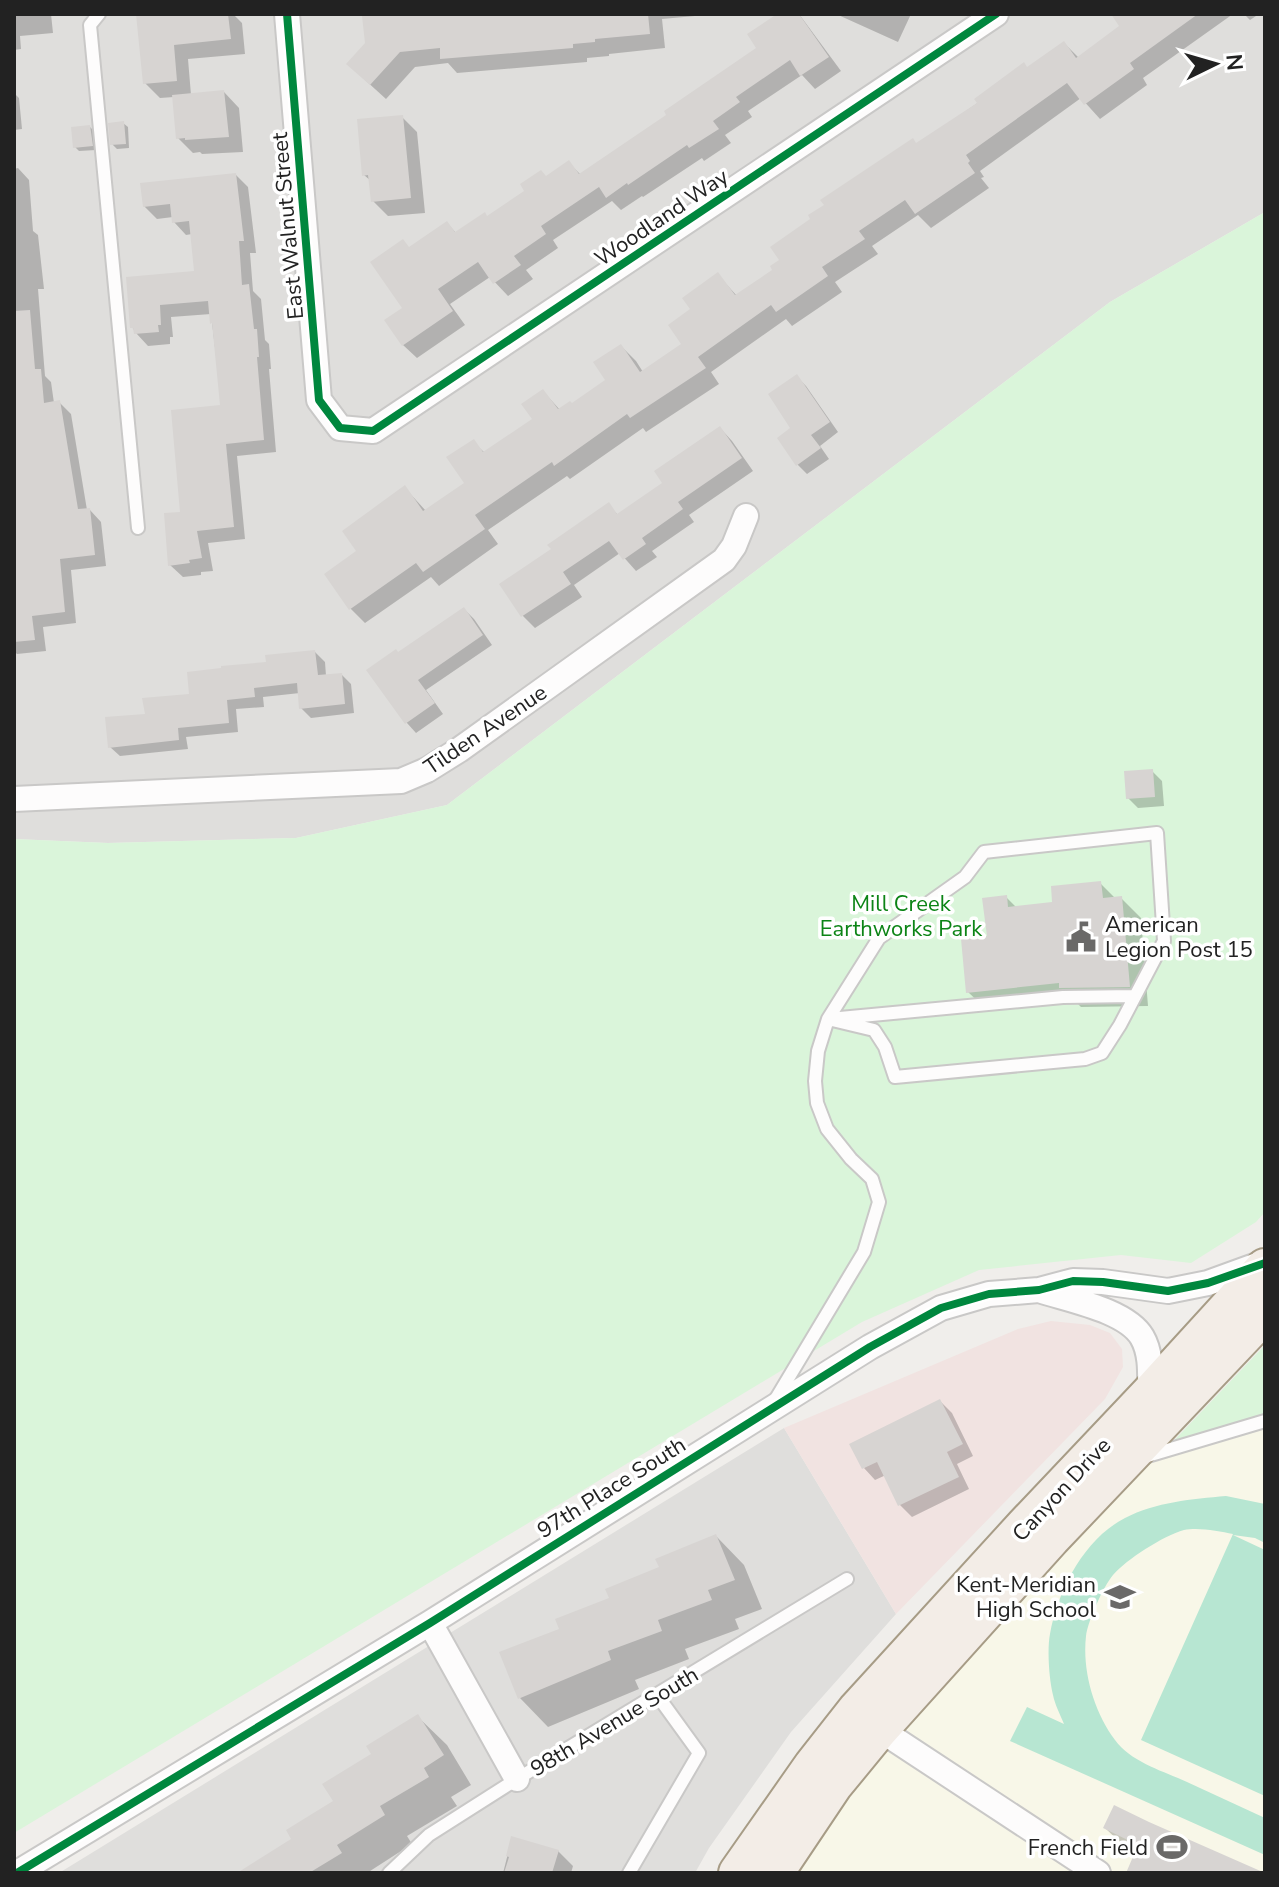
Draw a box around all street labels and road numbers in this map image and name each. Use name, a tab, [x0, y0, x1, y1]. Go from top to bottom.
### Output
street label: East Walnut Street	[265, 131, 311, 321]
street label: Woodland Way	[589, 162, 735, 274]
street label: Tilden Avenue	[418, 678, 553, 782]
street label: 97th Place South	[532, 1430, 692, 1546]
street label: Canyon Drive	[1006, 1431, 1118, 1548]
street label: 98th Avenue South	[525, 1660, 704, 1784]

